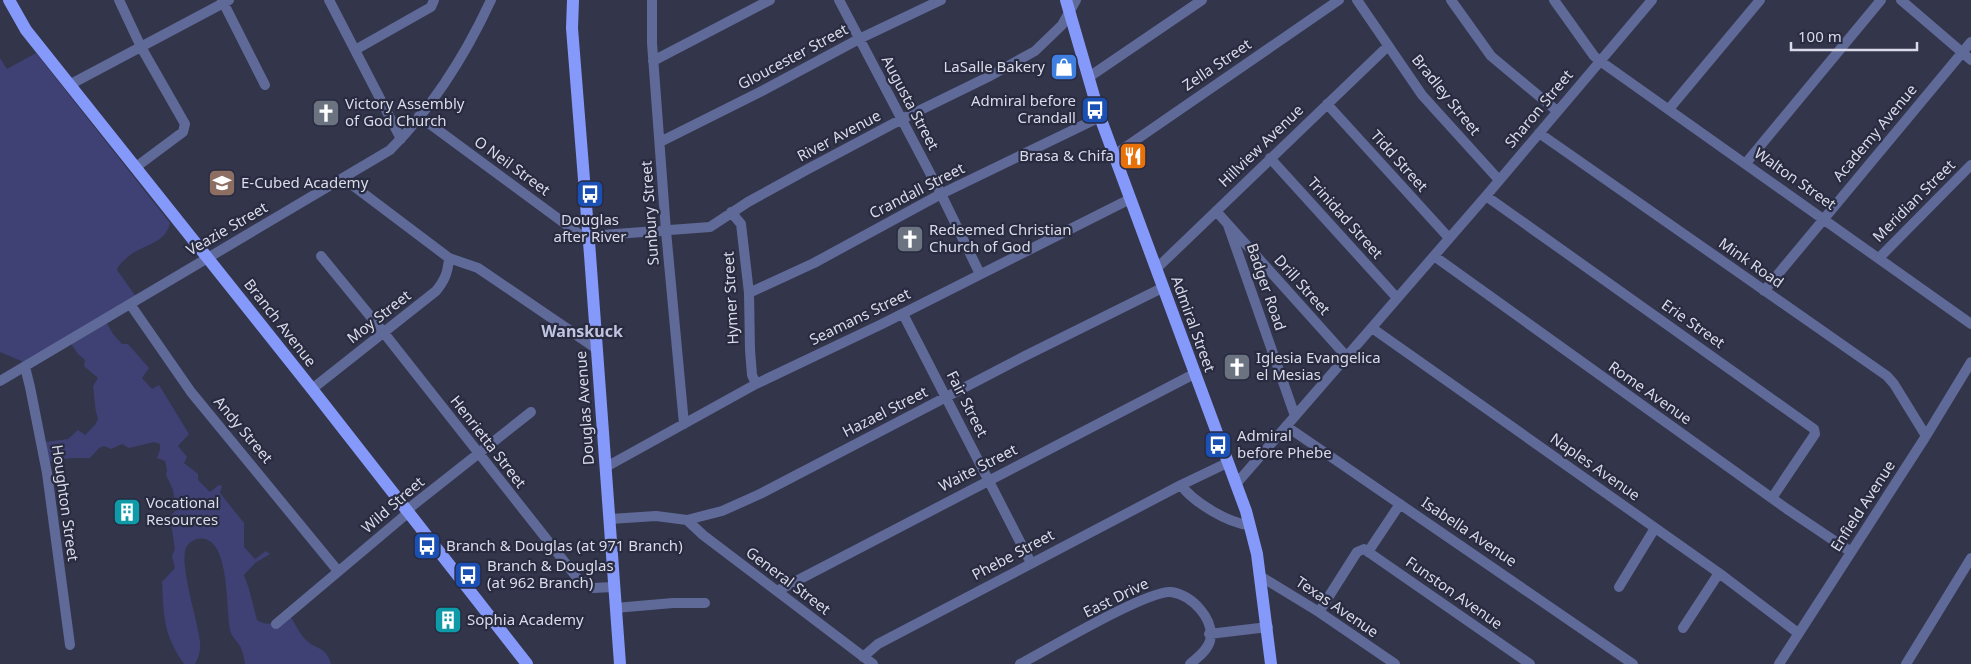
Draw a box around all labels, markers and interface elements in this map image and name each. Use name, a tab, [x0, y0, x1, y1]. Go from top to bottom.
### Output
street label: Gloucester Street	[734, 18, 852, 94]
scale bar	[1791, 20, 1917, 52]
text: 100 m	[1798, 26, 1842, 46]
street label: Zella Street	[1178, 33, 1255, 95]
street label: Bradley Street	[1408, 50, 1486, 139]
street label: Augusta Street	[878, 52, 944, 154]
shop icon: LaSalle Bakery	[1049, 52, 1079, 82]
place label: LaSalle Bakery	[943, 56, 1045, 76]
street label: Sharon Street	[1500, 65, 1577, 152]
street label: Academy Avenue	[1828, 80, 1921, 185]
place label: Admiral before Crandall	[971, 90, 1076, 127]
place label: Victory Assembly of God Church	[345, 93, 465, 130]
bus stop icon: Admiral before Crandall	[1080, 95, 1110, 125]
church icon: Victory Assembly of God Church	[311, 98, 341, 128]
street label: Hillview Avenue	[1214, 100, 1307, 191]
street label: River Avenue	[793, 105, 884, 166]
street label: Tidd Street	[1367, 125, 1433, 196]
street label: O Neil Street	[471, 131, 555, 200]
restaurant icon: Brasa & Chifa	[1118, 141, 1148, 171]
street label: Walton Street	[1751, 143, 1841, 214]
place label: Brasa & Chifa	[1019, 145, 1114, 165]
street label: Meridian Street	[1868, 154, 1959, 246]
street label: Crandall Street	[866, 157, 968, 223]
street label: Sunbury Street	[635, 159, 663, 266]
school or university icon: E-Cubed Academy	[207, 168, 237, 198]
place label: E-Cubed Academy	[241, 172, 369, 192]
street label: Trinidad Street	[1304, 172, 1388, 263]
bus stop icon: Douglas after River	[575, 179, 605, 209]
street label: Veazie Street	[182, 197, 271, 259]
place label: Douglas after River	[553, 209, 627, 246]
place label: Redeemed Christian Church of God	[929, 219, 1072, 256]
church icon: Redeemed Christian Church of God	[895, 224, 925, 254]
street label: Mink Road	[1715, 233, 1788, 292]
street label: Badger Road	[1243, 240, 1291, 333]
street label: Hymer Street	[718, 250, 742, 345]
street label: Drill Street	[1270, 250, 1335, 319]
street label: Admiral Street	[1167, 273, 1221, 375]
street label: Branch Avenue	[240, 274, 321, 370]
street label: Seamans Street	[806, 283, 914, 349]
street label: Moy Street	[342, 285, 415, 347]
street label: Erie Street	[1658, 294, 1730, 353]
district label: Wanskuck	[541, 320, 623, 342]
place label: Iglesia Evangelica el Mesias	[1256, 347, 1381, 384]
street label: Douglas Avenue	[570, 350, 598, 466]
church icon: Iglesia Evangelica el Mesias	[1222, 352, 1252, 382]
street label: Rome Avenue	[1605, 356, 1696, 428]
street label: Fair Street	[943, 367, 993, 441]
street label: Hazael Street	[839, 381, 931, 441]
street label: Henrietta Street	[446, 391, 532, 492]
street label: Andy Street	[210, 392, 278, 467]
place label: Admiral before Phebe	[1237, 425, 1332, 462]
street label: Naples Avenue	[1547, 428, 1644, 505]
bus stop icon: Admiral before Phebe	[1203, 430, 1233, 460]
street label: Waite Street	[935, 439, 1021, 495]
street label: Houghton Street	[48, 443, 84, 563]
street label: Enfield Avenue	[1825, 456, 1899, 555]
street label: Wild Street	[357, 471, 428, 537]
place label: Vocational Resources	[146, 492, 219, 529]
street label: Isabella Avenue	[1418, 492, 1521, 571]
building icon: Vocational Resources	[112, 497, 142, 527]
street label: Phebe Street	[968, 524, 1058, 584]
bus stop icon: Branch & Douglas (at 971 Branch)	[412, 531, 442, 561]
place label: Branch & Douglas (at 971 Branch)	[446, 535, 683, 555]
street label: General Street	[742, 542, 835, 619]
street label: Funston Avenue	[1402, 551, 1507, 633]
place label: Branch & Douglas (at 962 Branch)	[487, 555, 614, 592]
bus stop icon: Branch & Douglas (at 962 Branch)	[453, 560, 483, 590]
street label: Texas Avenue	[1292, 571, 1383, 641]
street label: East Drive	[1080, 573, 1152, 622]
building icon: Sophia Academy	[433, 605, 463, 635]
place label: Sophia Academy	[467, 609, 584, 629]

